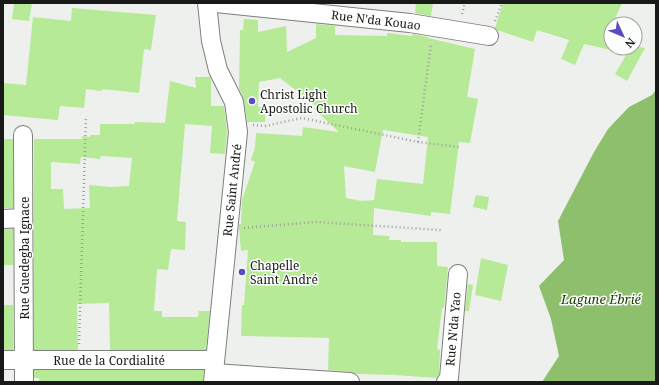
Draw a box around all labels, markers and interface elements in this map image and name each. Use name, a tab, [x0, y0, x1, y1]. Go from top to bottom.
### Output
street label: Rue N'da Kouao	[330, 6, 422, 34]
north arrow	[603, 16, 643, 56]
text: N	[622, 35, 639, 52]
place label: Christ Light Apostolic Church	[260, 86, 358, 117]
marker: Christ Light Apostolic Church	[247, 96, 257, 106]
street label: Rue Saint André	[219, 143, 245, 237]
street label: Rue Guedegba Ignace	[16, 197, 33, 319]
place label: Chapelle Saint André	[250, 257, 318, 288]
marker: Chapelle Saint André	[237, 267, 247, 277]
water label: Lagune Ébrié	[560, 290, 642, 308]
street label: Rue N'da Yao	[441, 291, 465, 367]
street label: Rue de la Cordialité	[53, 352, 165, 369]

